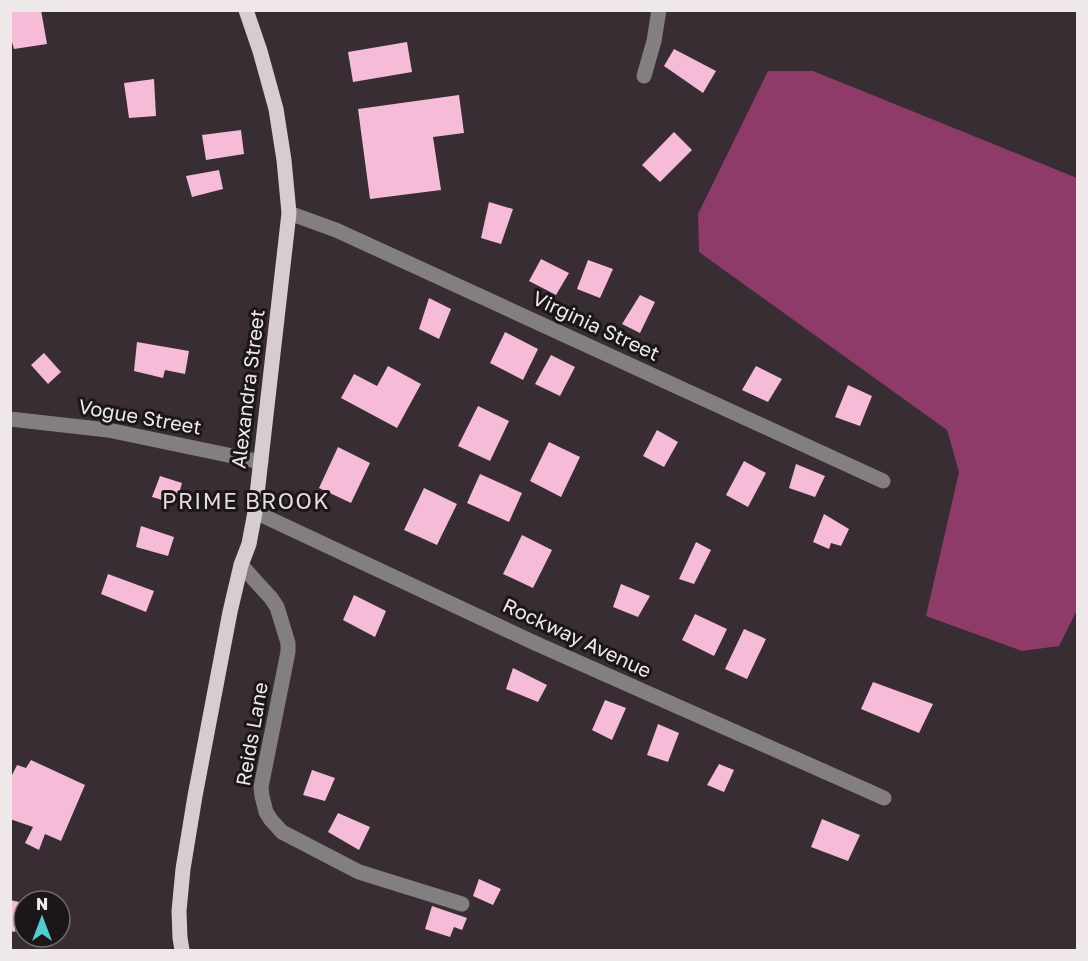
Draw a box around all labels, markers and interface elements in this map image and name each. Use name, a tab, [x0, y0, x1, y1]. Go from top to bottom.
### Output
street label: Virginia Street	[529, 285, 664, 365]
street label: Alexandra Street	[225, 308, 269, 470]
street label: Vogue Street	[77, 393, 204, 439]
district label: PRIME BROOK	[162, 487, 330, 514]
street label: Rockway Avenue	[499, 592, 656, 682]
street label: Reids Lane	[230, 680, 272, 788]
north arrow	[12, 889, 72, 949]
text: N	[36, 894, 48, 914]

